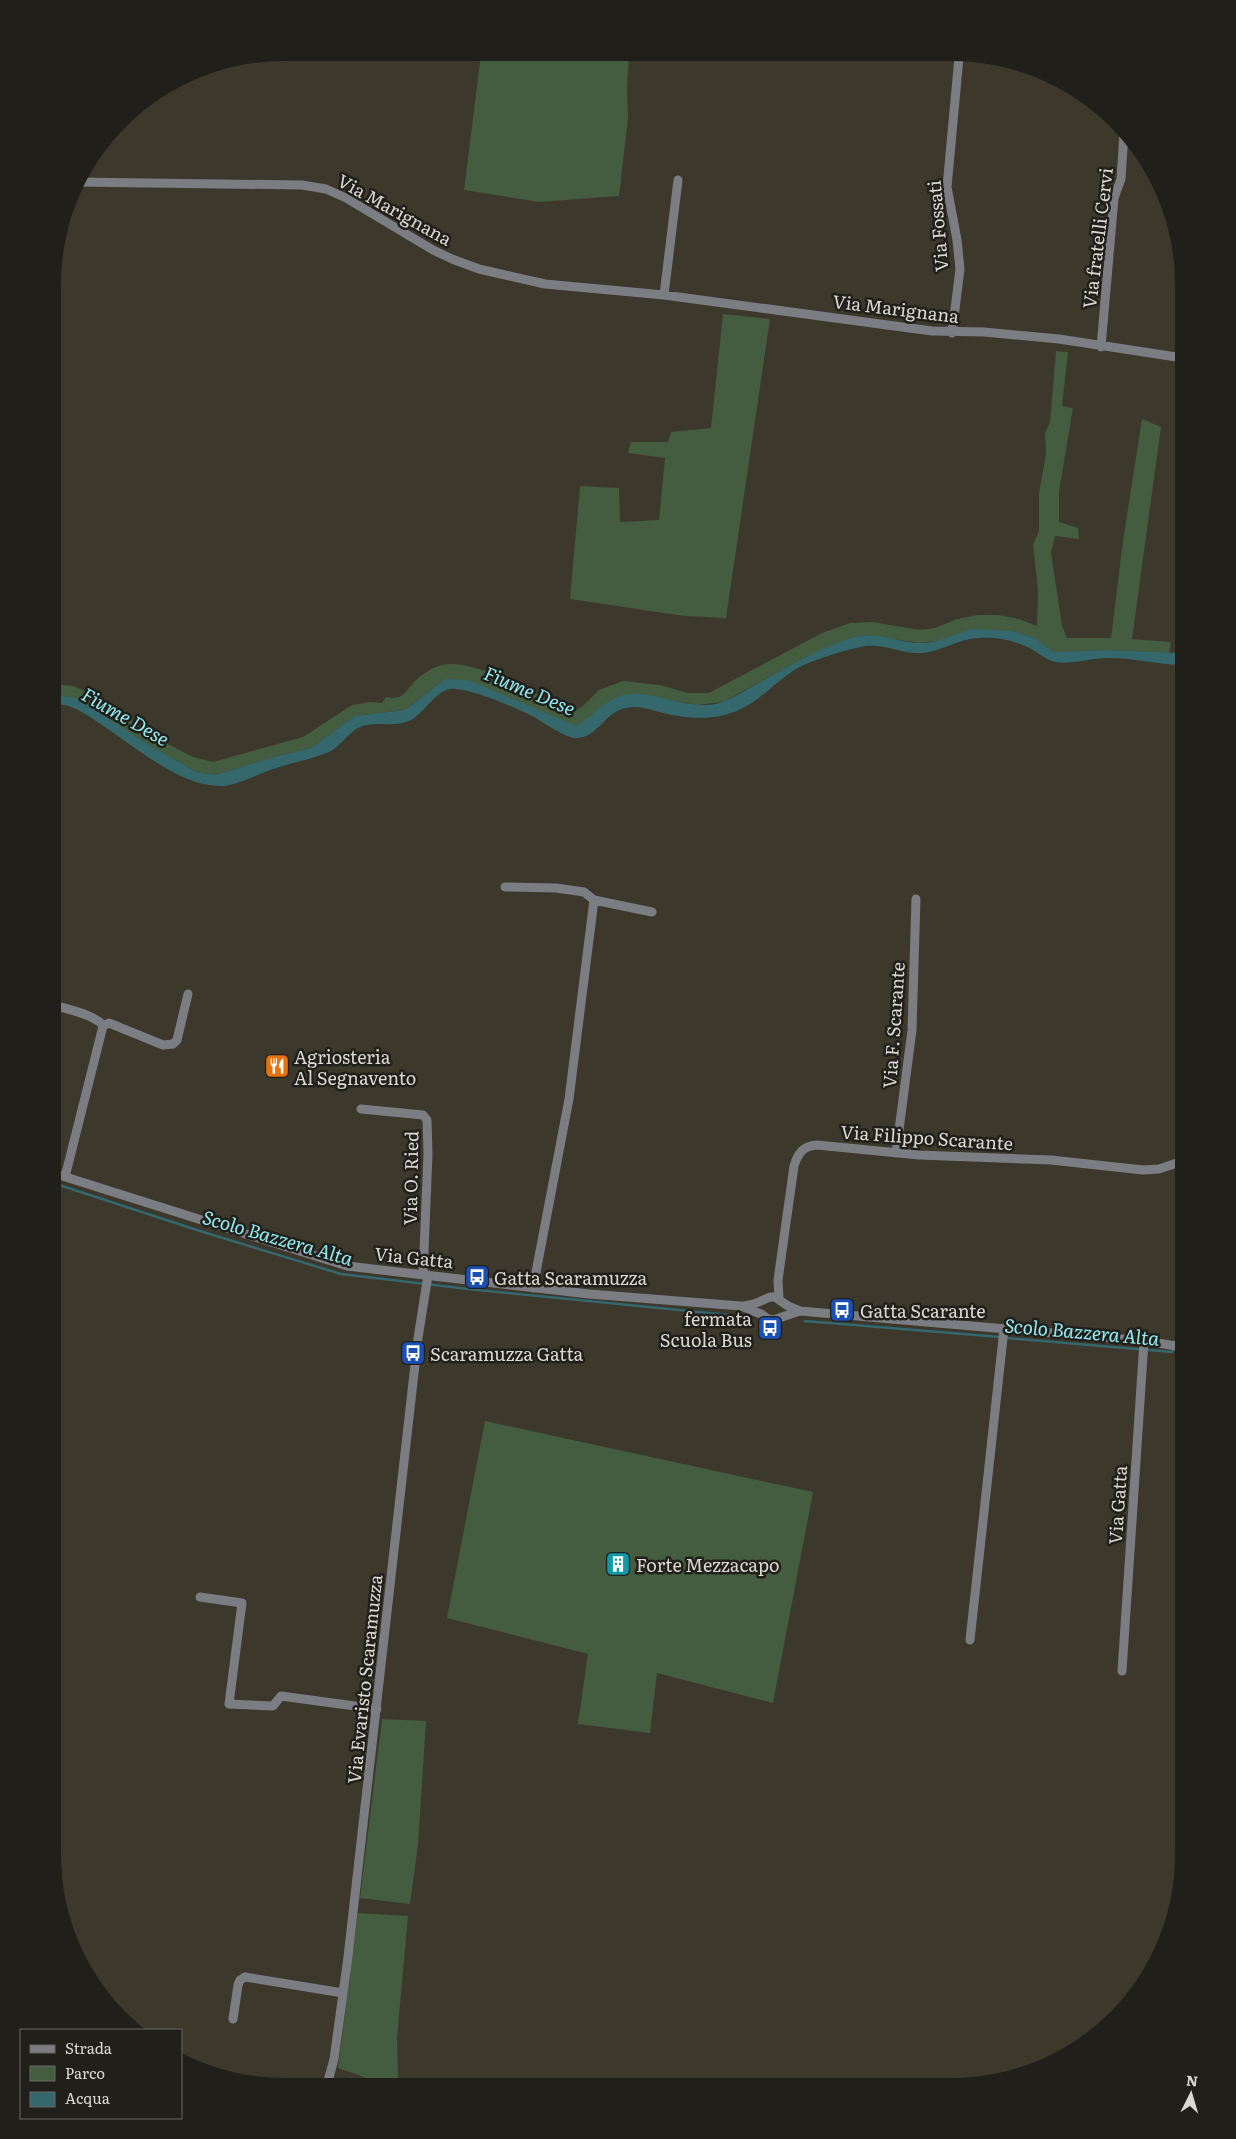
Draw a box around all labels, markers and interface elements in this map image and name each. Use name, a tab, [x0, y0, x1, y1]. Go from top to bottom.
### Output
street label: Via Marignana	[333, 166, 457, 252]
street label: Via fratelli Cervi	[1075, 166, 1119, 310]
street label: Via Fossati	[920, 179, 954, 273]
street label: Via Marignana	[831, 287, 961, 329]
water label: Fiume Dese	[480, 658, 580, 722]
water label: Fiume Dese	[77, 680, 175, 752]
street label: Via F. Scarante	[875, 961, 911, 1089]
place label: Agriosteria Al Segnavento	[294, 1043, 416, 1091]
restaurant icon: Agriosteria Al Segnavento	[264, 1053, 290, 1079]
street label: Via Filippo Scarante	[840, 1118, 1014, 1156]
street label: Via O. Ried	[396, 1131, 424, 1225]
water label: Scolo Bazzera Alta	[199, 1202, 357, 1272]
street label: Via Gatta	[373, 1239, 455, 1275]
bus stop icon: Gatta Scaramuzza	[464, 1264, 490, 1290]
place label: Gatta Scaramuzza	[494, 1264, 648, 1291]
bus stop icon: Gatta Scarante	[829, 1297, 855, 1323]
place label: Gatta Scarante	[860, 1297, 986, 1324]
place label: fermata Scuola Bus	[660, 1305, 752, 1353]
water label: Scolo Bazzera Alta	[1003, 1310, 1161, 1352]
bus stop icon: fermata Scuola Bus	[757, 1315, 783, 1341]
bus stop icon: Scaramuzza Gatta	[400, 1340, 426, 1366]
place label: Scaramuzza Gatta	[430, 1340, 584, 1367]
street label: Via Gatta	[1101, 1464, 1133, 1545]
building icon: Forte Mezzacapo	[605, 1551, 631, 1577]
place label: Forte Mezzacapo	[636, 1551, 780, 1578]
street label: Via Evaristo Scaramuzza	[340, 1573, 388, 1785]
legend	[20, 2029, 182, 2119]
text: Strada	[65, 2036, 113, 2059]
text: Parco	[65, 2061, 105, 2084]
north arrow	[1166, 2069, 1216, 2119]
text: N	[1185, 2070, 1199, 2091]
text: Acqua	[65, 2086, 111, 2109]

